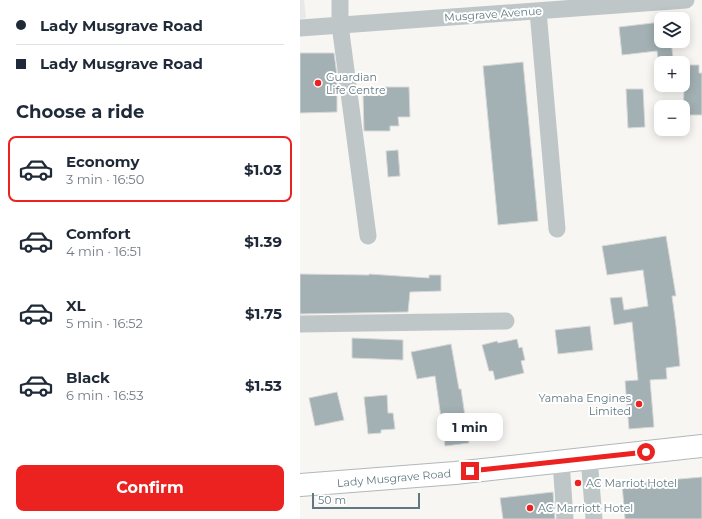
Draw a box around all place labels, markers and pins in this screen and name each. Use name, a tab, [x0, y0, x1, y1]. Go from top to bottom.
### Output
place label: Guardian Life Centre	[326, 70, 386, 97]
marker: Guardian Life Centre	[313, 78, 323, 88]
place label: Yamaha Engines Limited	[539, 391, 632, 418]
marker: Yamaha Engines Limited	[634, 399, 644, 409]
place label: AC Marriot Hotel	[586, 476, 677, 490]
marker: AC Marriot Hotel	[573, 478, 583, 488]
place label: AC Marriott Hotel	[538, 501, 633, 515]
marker: AC Marriott Hotel	[525, 503, 535, 513]

